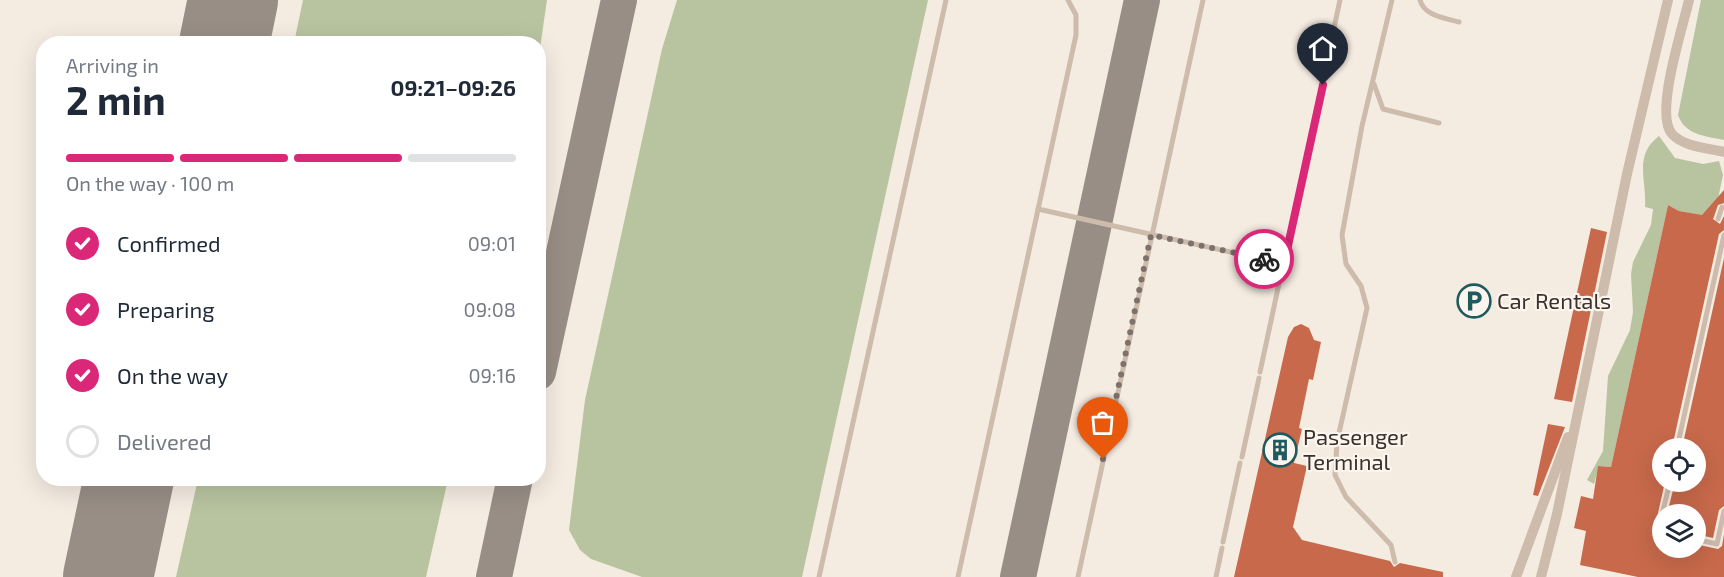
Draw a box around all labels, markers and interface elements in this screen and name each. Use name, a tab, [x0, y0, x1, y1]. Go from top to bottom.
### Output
pin	[1297, 23, 1348, 85]
icon: home	[1306, 32, 1339, 65]
text: Arriving in	[66, 53, 159, 77]
text: 09:21–09:26	[391, 74, 516, 100]
text: 2 min	[66, 76, 166, 123]
text: On the way · 100 m	[66, 171, 234, 195]
icon: check	[66, 227, 99, 260]
courier	[1234, 229, 1294, 289]
text: Confirmed	[117, 230, 221, 256]
text: 09:01	[468, 231, 516, 255]
icon: bike	[1248, 243, 1281, 276]
parking icon: Car Rentals	[1456, 283, 1492, 319]
place label: Car Rentals	[1497, 287, 1611, 313]
icon: check	[66, 293, 99, 326]
text: Preparing	[117, 296, 215, 322]
text: 09:08	[464, 297, 516, 321]
icon: check	[66, 359, 99, 392]
text: On the way	[117, 362, 228, 388]
text: 09:16	[468, 363, 516, 387]
pin	[1077, 397, 1128, 459]
icon: bag	[1086, 406, 1119, 439]
place label: Passenger Terminal	[1303, 423, 1408, 474]
text: Delivered	[117, 428, 212, 454]
building icon: Passenger Terminal	[1262, 432, 1298, 468]
map controls	[1652, 438, 1706, 558]
button: locate	[1652, 438, 1706, 492]
button: layers	[1652, 504, 1706, 558]

